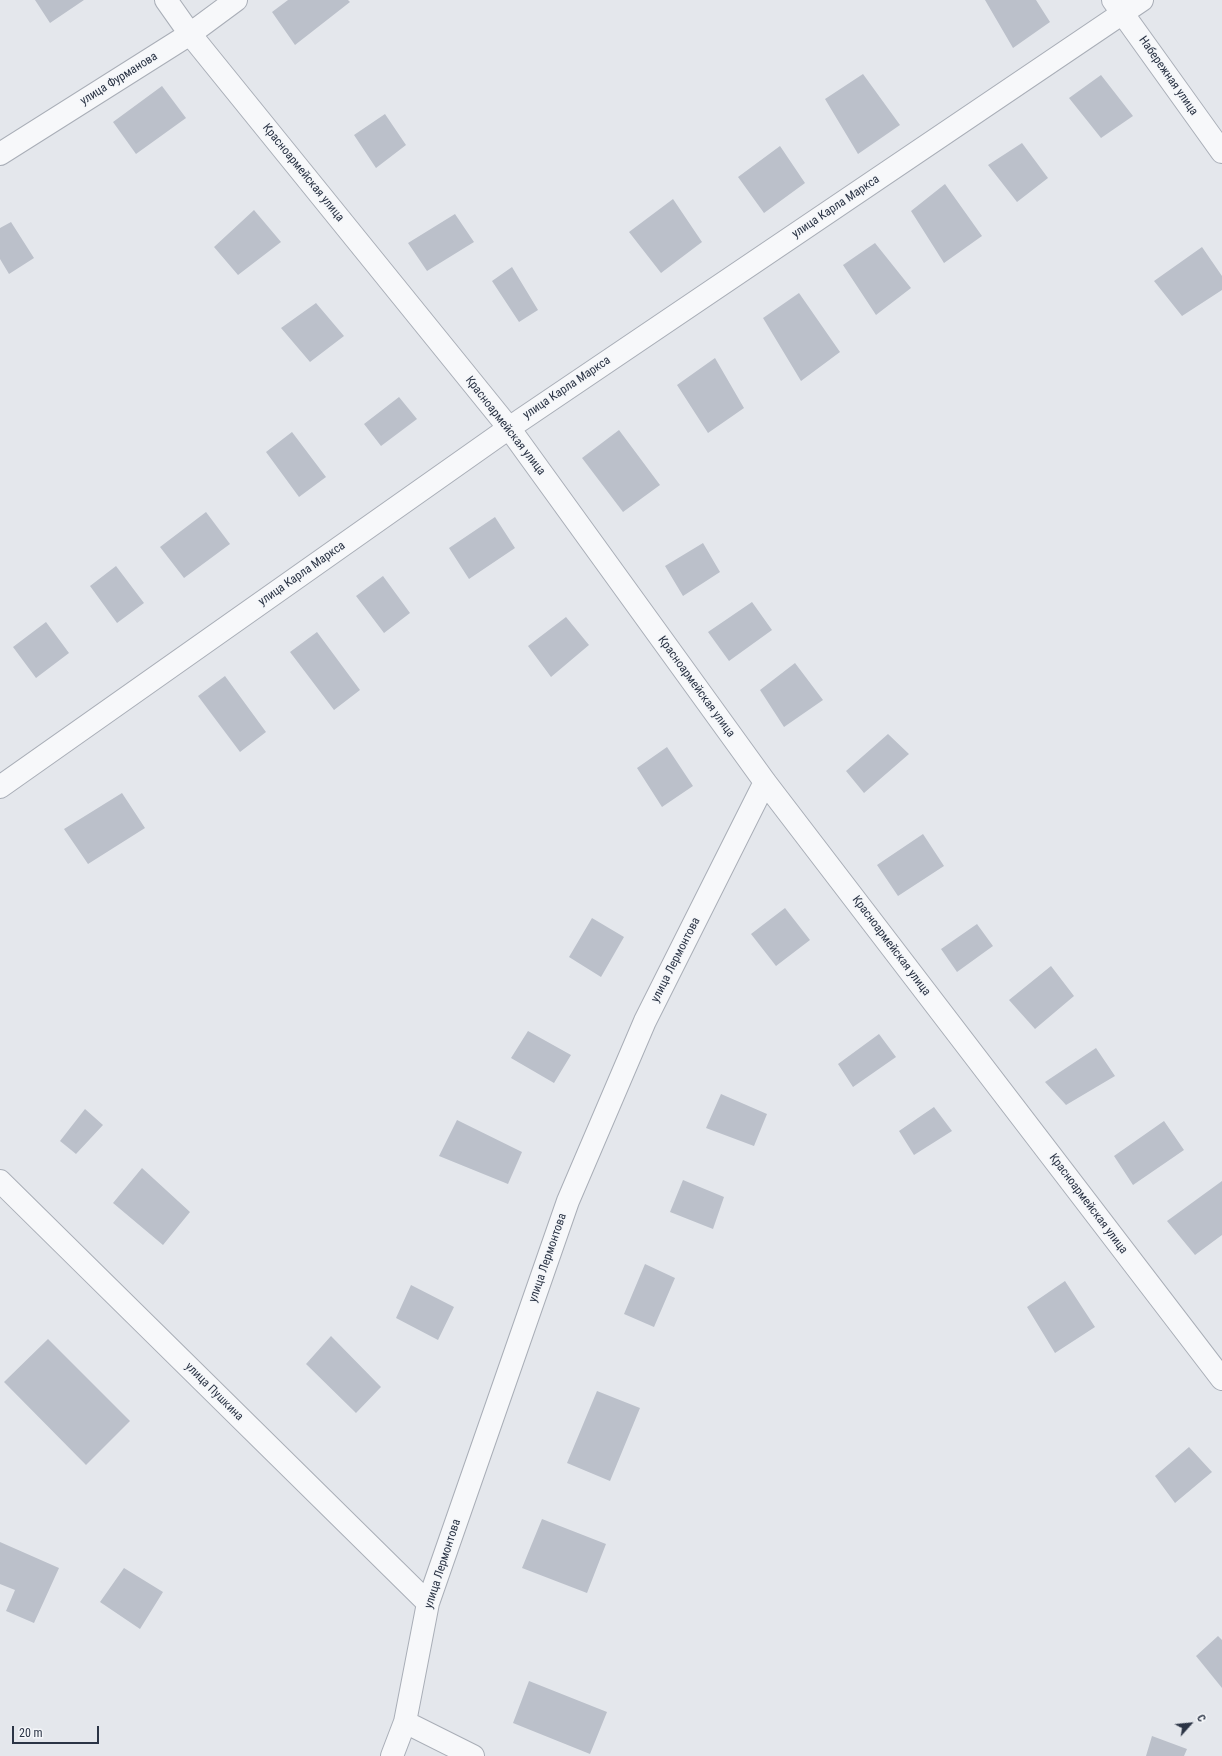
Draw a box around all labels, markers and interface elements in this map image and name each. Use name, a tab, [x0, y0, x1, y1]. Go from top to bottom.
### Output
street label: Набережная улица	[1135, 34, 1201, 118]
street label: улица Фурманова	[78, 50, 160, 108]
street label: Красноармейская улица	[259, 121, 347, 225]
street label: улица Карла Маркса	[790, 172, 882, 242]
street label: улица Карла Маркса	[521, 353, 613, 423]
street label: Красноармейская улица	[462, 374, 548, 478]
street label: улица Карла Маркса	[256, 539, 348, 609]
street label: Красноармейская улица	[654, 634, 738, 740]
street label: Красноармейская улица	[849, 893, 933, 999]
street label: улица Лермонтова	[648, 915, 704, 1005]
street label: Красноармейская улица	[1046, 1151, 1130, 1257]
street label: улица Лермонтова	[526, 1212, 570, 1304]
street label: улица Пушкина	[182, 1360, 246, 1424]
street label: улица Лермонтова	[422, 1517, 464, 1611]
north arrow	[1170, 1704, 1210, 1744]
text: С	[1194, 1713, 1208, 1724]
scale bar	[14, 1718, 101, 1744]
text: 20 m	[19, 1726, 43, 1740]

